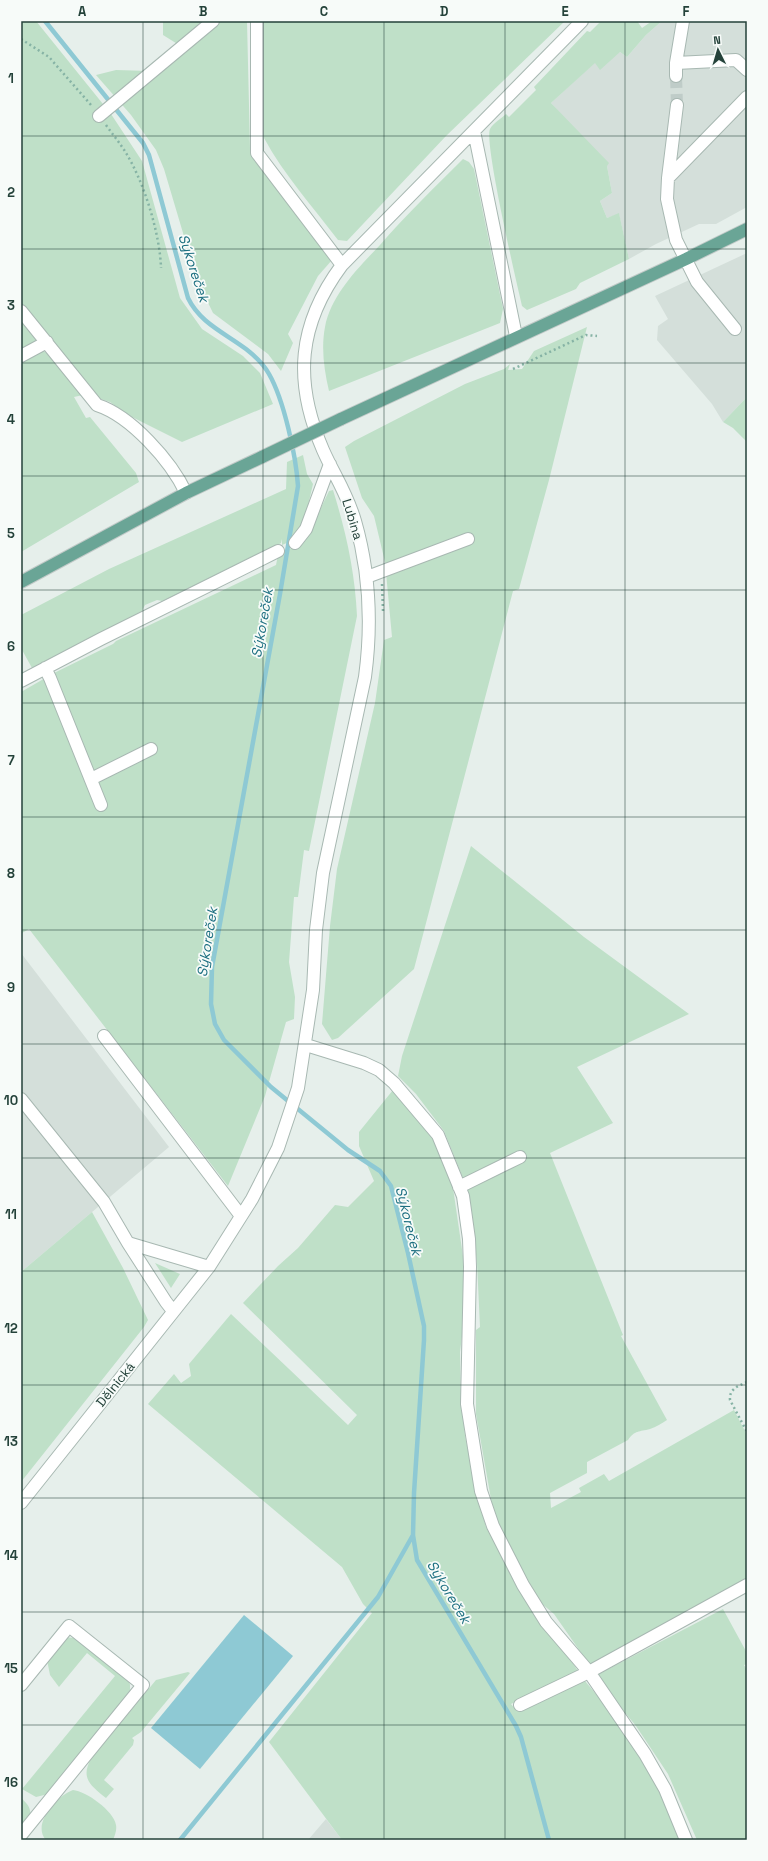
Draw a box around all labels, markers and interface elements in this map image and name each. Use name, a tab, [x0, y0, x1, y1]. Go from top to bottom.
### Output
text: A	[78, 3, 87, 20]
text: B	[199, 3, 208, 20]
text: C	[320, 3, 328, 20]
text: D	[440, 3, 449, 20]
text: E	[561, 3, 569, 20]
text: F	[683, 3, 690, 20]
north arrow	[698, 30, 738, 70]
text: N	[713, 33, 721, 47]
text: 1	[8, 70, 14, 87]
text: 2	[7, 184, 15, 201]
water label: Sýkoreček	[175, 232, 214, 306]
text: 3	[7, 297, 15, 314]
text: 4	[7, 411, 15, 428]
street label: Lubina	[338, 497, 367, 542]
text: 5	[7, 525, 15, 542]
water label: Sýkoreček	[247, 585, 277, 659]
text: 6	[7, 638, 15, 655]
text: 7	[7, 752, 15, 769]
text: 8	[7, 865, 15, 882]
water label: Sýkoreček	[193, 904, 222, 978]
text: 9	[7, 979, 15, 996]
text: 10	[4, 1092, 18, 1109]
water label: Sýkoreček	[392, 1185, 427, 1259]
text: 11	[5, 1206, 17, 1223]
text: 12	[4, 1320, 18, 1337]
street label: Dělnická	[92, 1358, 139, 1410]
text: 13	[4, 1433, 18, 1450]
text: 14	[4, 1547, 18, 1564]
water label: Sýkoreček	[423, 1557, 476, 1628]
text: 15	[4, 1660, 18, 1677]
text: 16	[4, 1774, 18, 1791]

